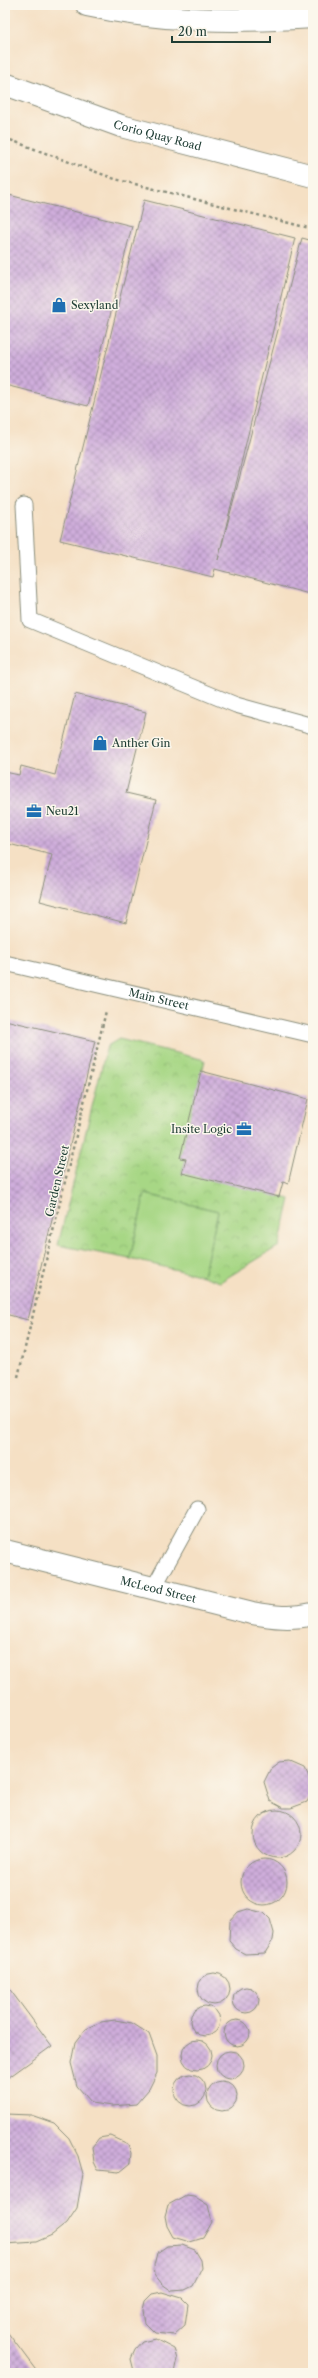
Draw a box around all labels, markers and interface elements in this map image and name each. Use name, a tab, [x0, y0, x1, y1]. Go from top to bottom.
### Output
scale bar	[172, 18, 270, 44]
text: 20 m	[178, 24, 207, 39]
street label: Corio Quay Road	[112, 117, 203, 154]
shop icon: Sexyland	[50, 296, 68, 314]
place label: Sexyland	[71, 298, 119, 312]
shop icon: Anther Gin	[91, 734, 109, 752]
place label: Anther Gin	[111, 736, 171, 750]
office icon: Neu21	[25, 802, 43, 820]
place label: Neu21	[46, 804, 79, 818]
street label: Main Street	[127, 985, 190, 1013]
office icon: Insite Logic	[235, 1120, 253, 1138]
place label: Insite Logic	[171, 1122, 232, 1136]
street label: Garden Street	[42, 1144, 72, 1218]
street label: McLeod Street	[119, 1573, 198, 1606]

